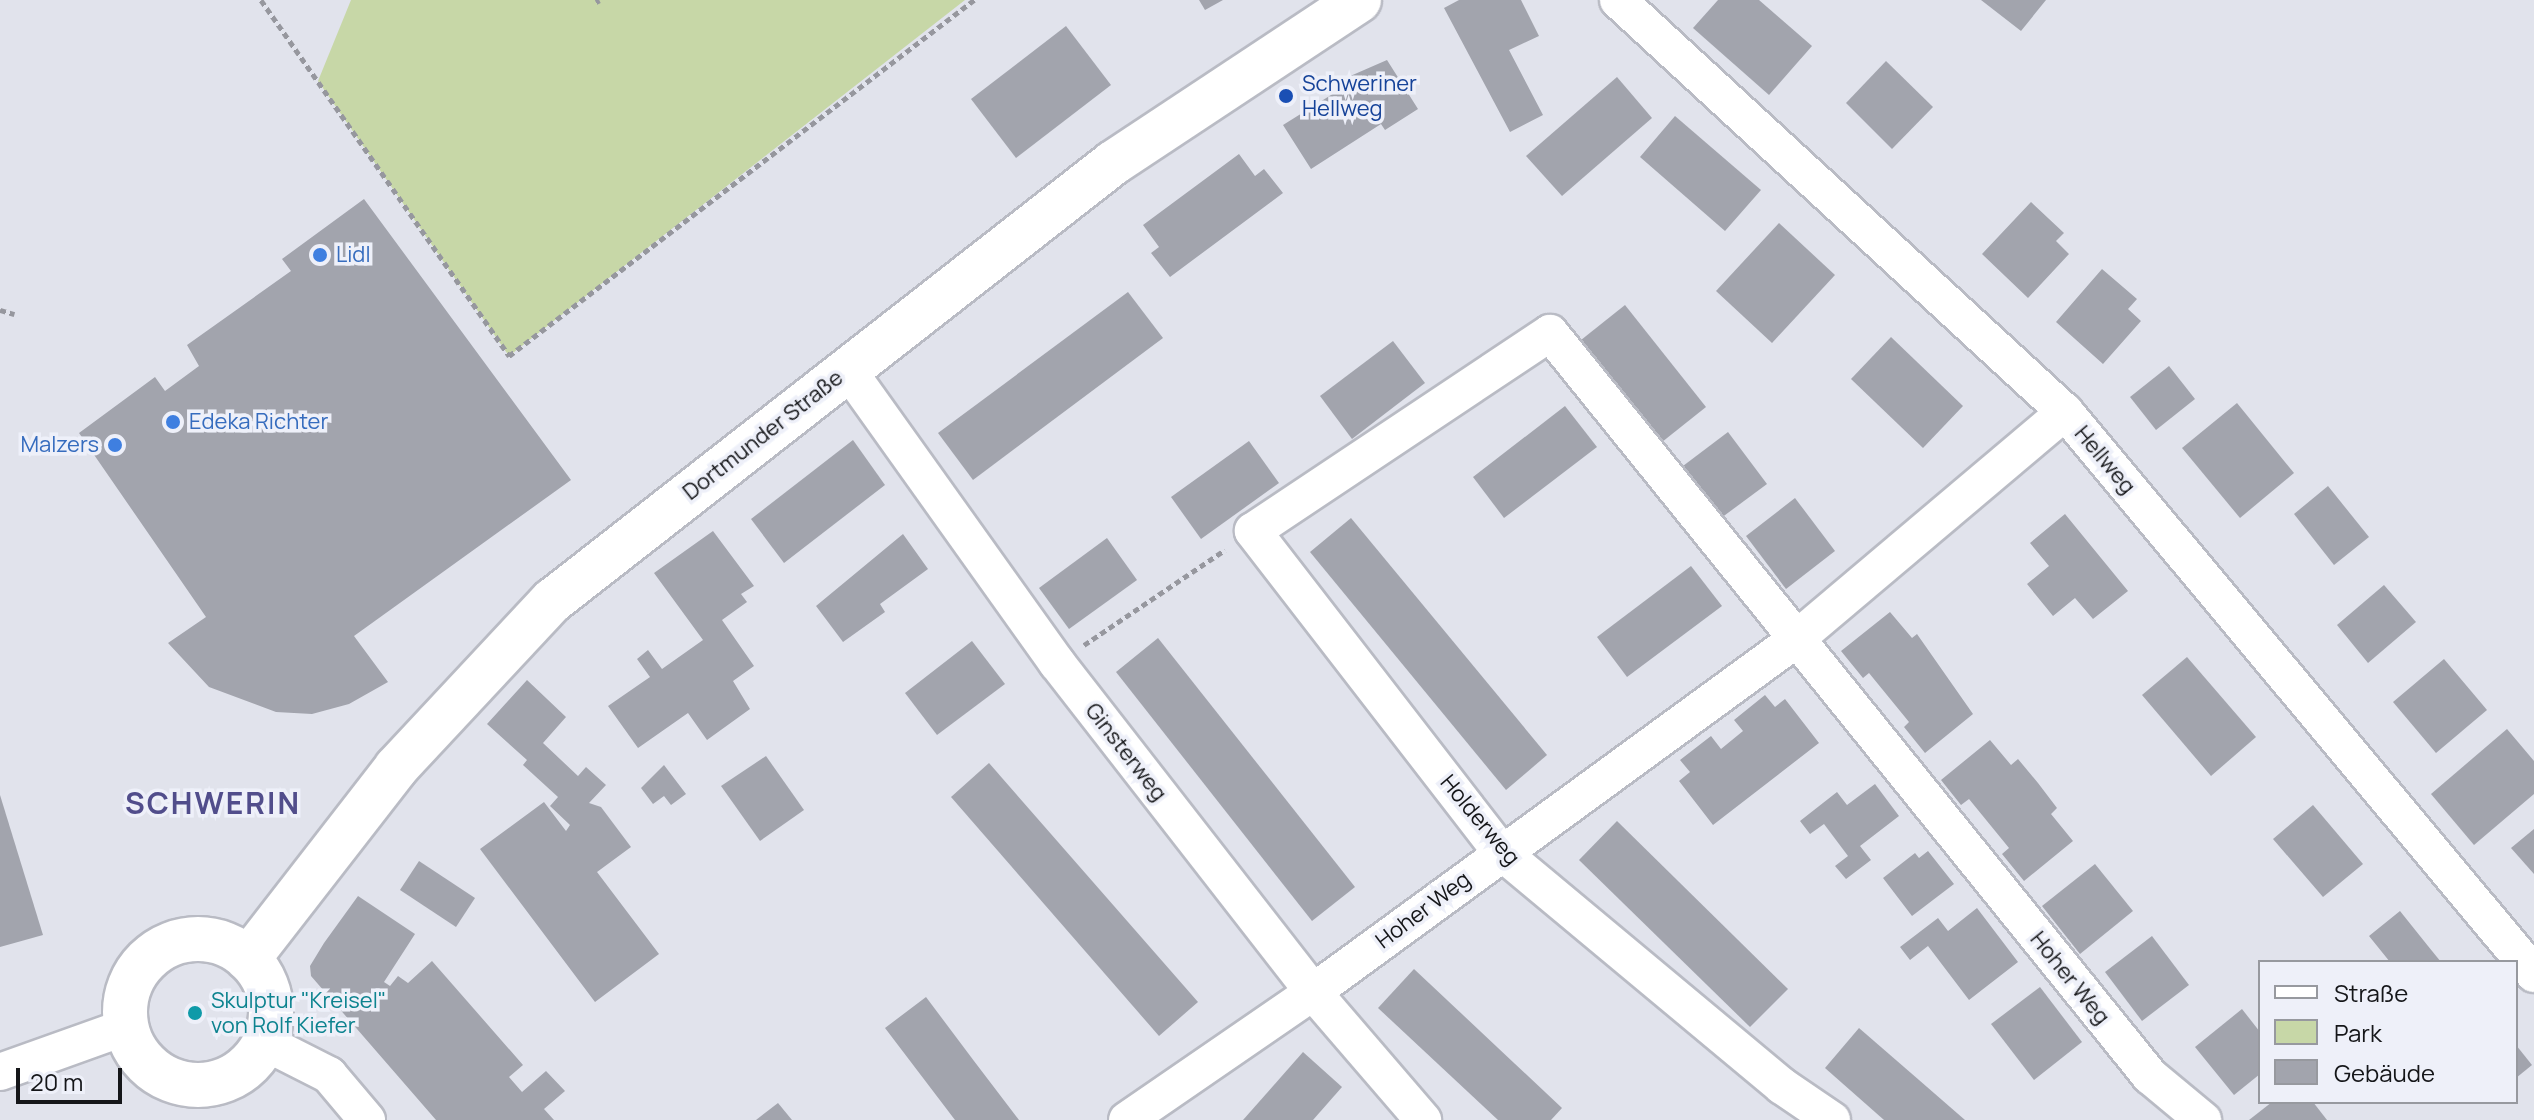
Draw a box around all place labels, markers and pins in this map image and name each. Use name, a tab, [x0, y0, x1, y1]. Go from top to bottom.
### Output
place label: Schweriner Hellweg	[1302, 70, 1417, 122]
marker: Schweriner Hellweg	[1277, 87, 1295, 105]
place label: Lidl	[336, 242, 371, 268]
marker: Lidl	[311, 246, 329, 264]
place label: Edeka Richter	[189, 409, 328, 435]
marker: Edeka Richter	[164, 413, 182, 431]
place label: Malzers	[20, 432, 99, 458]
marker: Malzers	[106, 436, 124, 454]
place label: Skulptur "Kreisel" von Rolf Kiefer	[211, 987, 386, 1038]
marker: Skulptur "Kreisel" von Rolf Kiefer	[186, 1004, 204, 1022]

